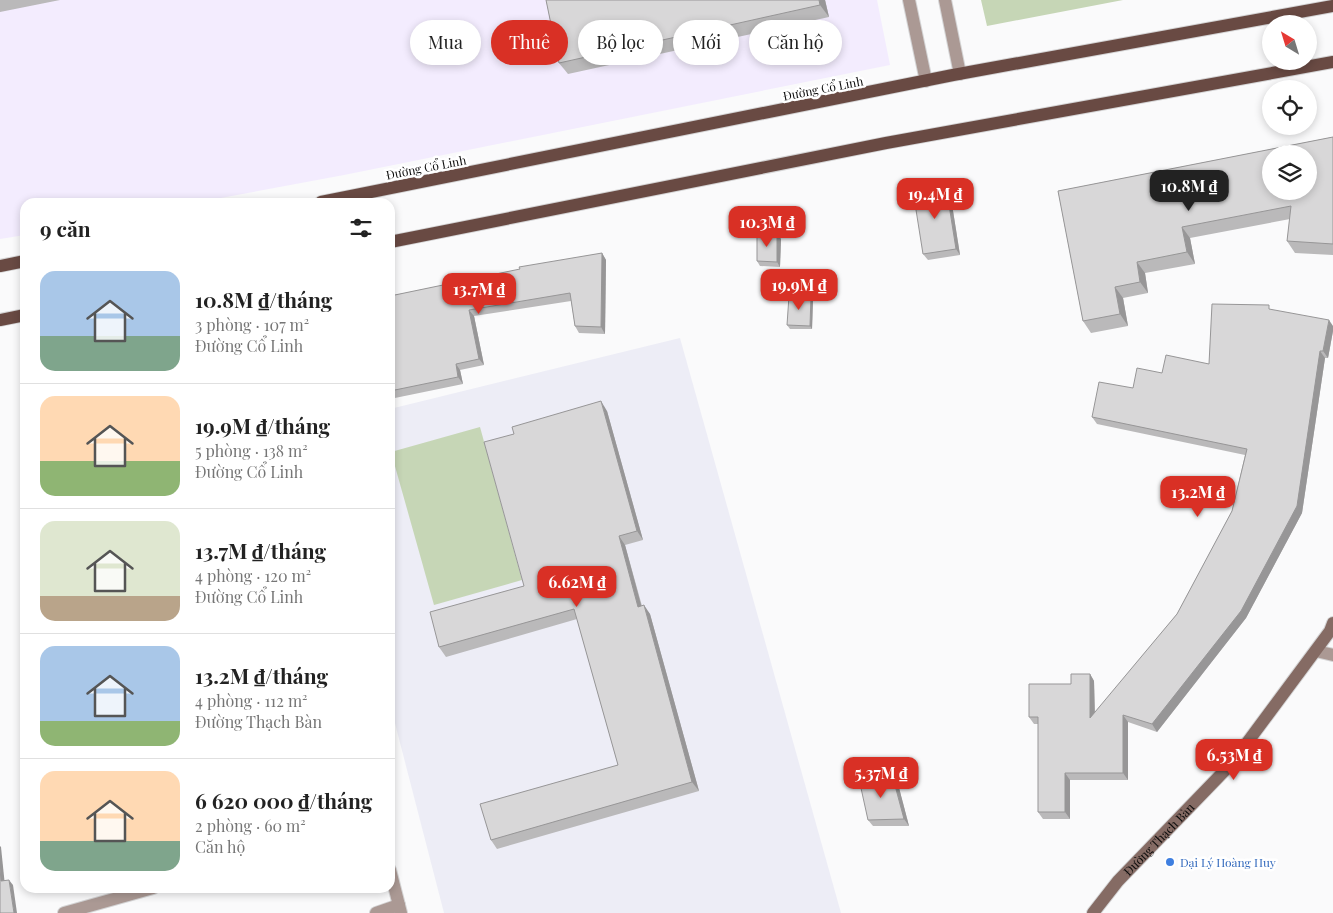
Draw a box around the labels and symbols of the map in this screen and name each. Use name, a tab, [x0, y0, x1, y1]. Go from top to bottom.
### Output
north arrow	[1262, 15, 1318, 70]
street label: Đường Cổ Linh	[782, 72, 864, 104]
street label: Đường Cổ Linh	[385, 151, 467, 183]
pin: 10.8M ₫	[1143, 170, 1235, 212]
pin: 19.4M ₫	[889, 178, 981, 220]
pin: 10.3M ₫	[721, 206, 813, 248]
pin: 19.9M ₫	[753, 268, 845, 311]
pin: 13.7M ₫	[433, 272, 525, 315]
pin: 13.2M ₫	[1152, 476, 1244, 518]
pin: 6.62M ₫	[531, 566, 623, 608]
pin: 6.53M ₫	[1188, 738, 1280, 781]
pin: 5.37M ₫	[835, 756, 927, 799]
street label: Đường Thạch Bàn	[1120, 799, 1197, 879]
place label: Đại Lý Hoàng Huy	[1180, 854, 1276, 870]
marker: Đại Lý Hoàng Huy	[1164, 856, 1176, 868]

